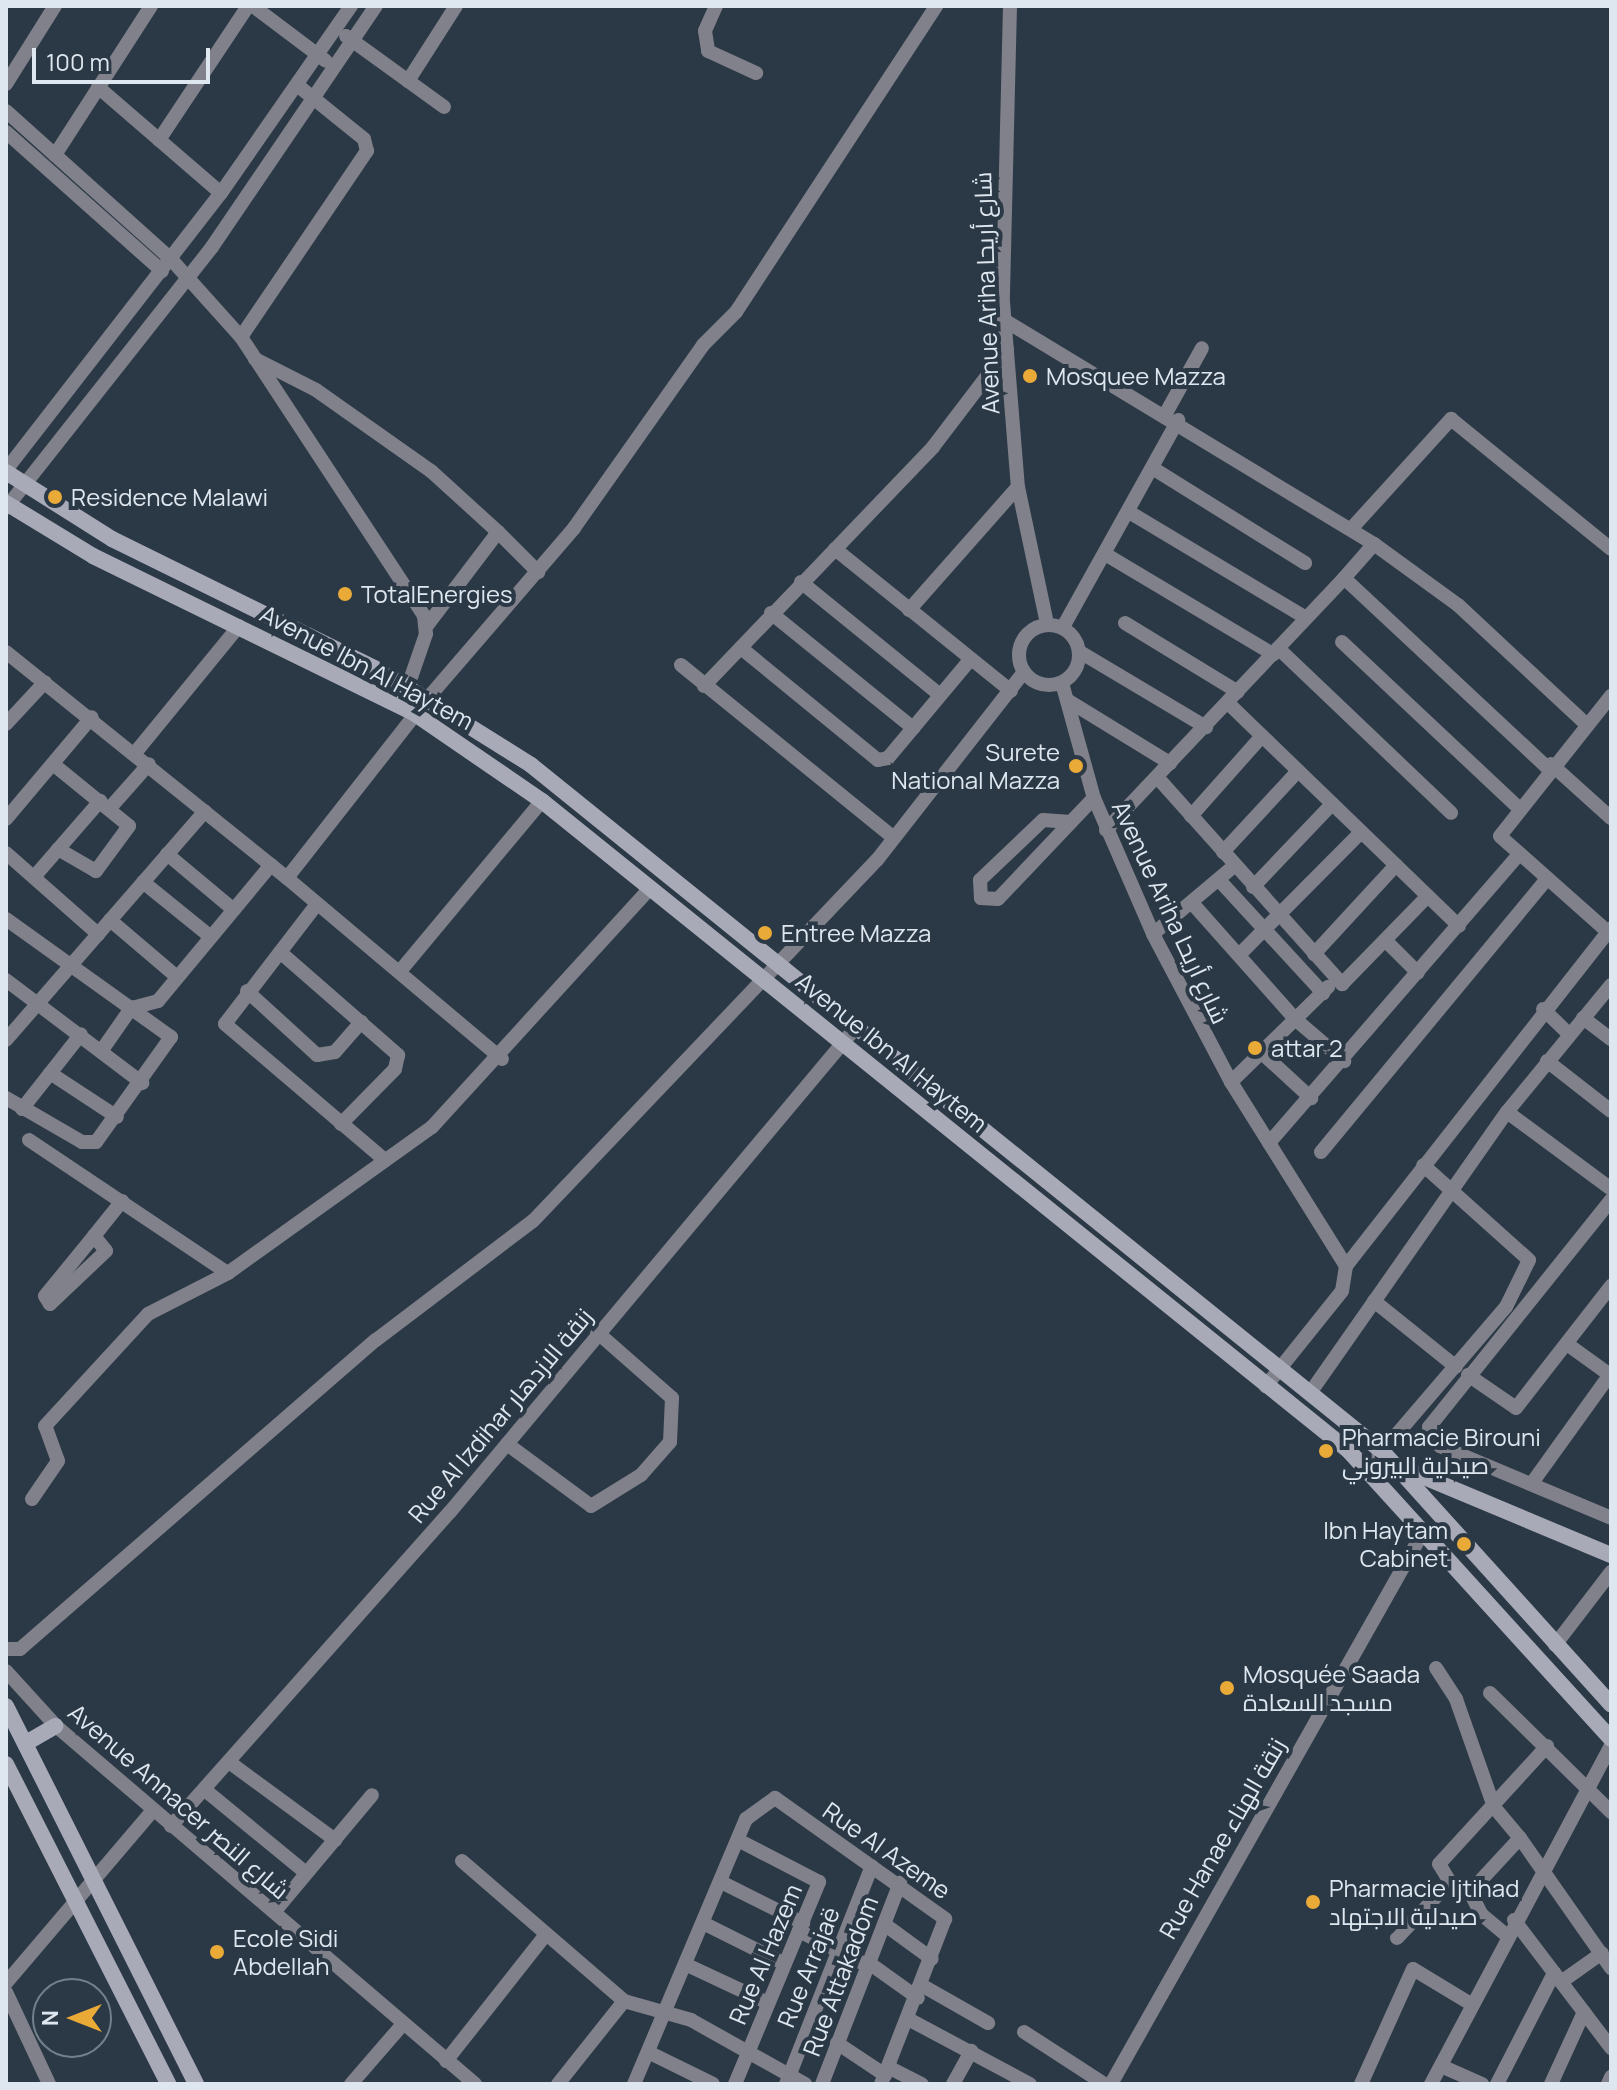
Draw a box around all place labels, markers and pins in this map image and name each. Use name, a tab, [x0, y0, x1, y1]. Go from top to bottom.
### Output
place label: Mosquee Mazza	[1046, 362, 1226, 390]
marker: Mosquee Mazza	[1021, 367, 1039, 385]
place label: Residence Malawi	[71, 483, 268, 511]
marker: Residence Malawi	[46, 488, 64, 506]
place label: TotalEnergies	[361, 580, 513, 608]
marker: TotalEnergies	[336, 585, 354, 603]
place label: Surete National Mazza	[891, 738, 1060, 794]
marker: Surete National Mazza	[1067, 757, 1085, 775]
place label: Entree Mazza	[781, 919, 931, 947]
marker: Entree Mazza	[756, 924, 774, 942]
place label: attar 2	[1271, 1034, 1343, 1062]
marker: attar 2	[1246, 1039, 1264, 1057]
place label: Pharmacie Birouni صيدلية البيروني	[1342, 1423, 1541, 1479]
marker: Pharmacie Birouni صيدلية البيروني	[1317, 1442, 1335, 1460]
place label: Ibn Haytam Cabinet	[1323, 1516, 1448, 1572]
marker: Ibn Haytam Cabinet	[1455, 1535, 1473, 1553]
place label: Mosquée Saada مسجد السعادة	[1243, 1660, 1420, 1716]
marker: Mosquée Saada مسجد السعادة	[1218, 1679, 1236, 1697]
place label: Pharmacie Ijtihad صيدلية الاجتهاد	[1329, 1874, 1519, 1930]
marker: Pharmacie Ijtihad صيدلية الاجتهاد	[1304, 1893, 1322, 1911]
place label: Ecole Sidi Abdellah	[233, 1924, 338, 1980]
marker: Ecole Sidi Abdellah	[208, 1943, 226, 1961]

